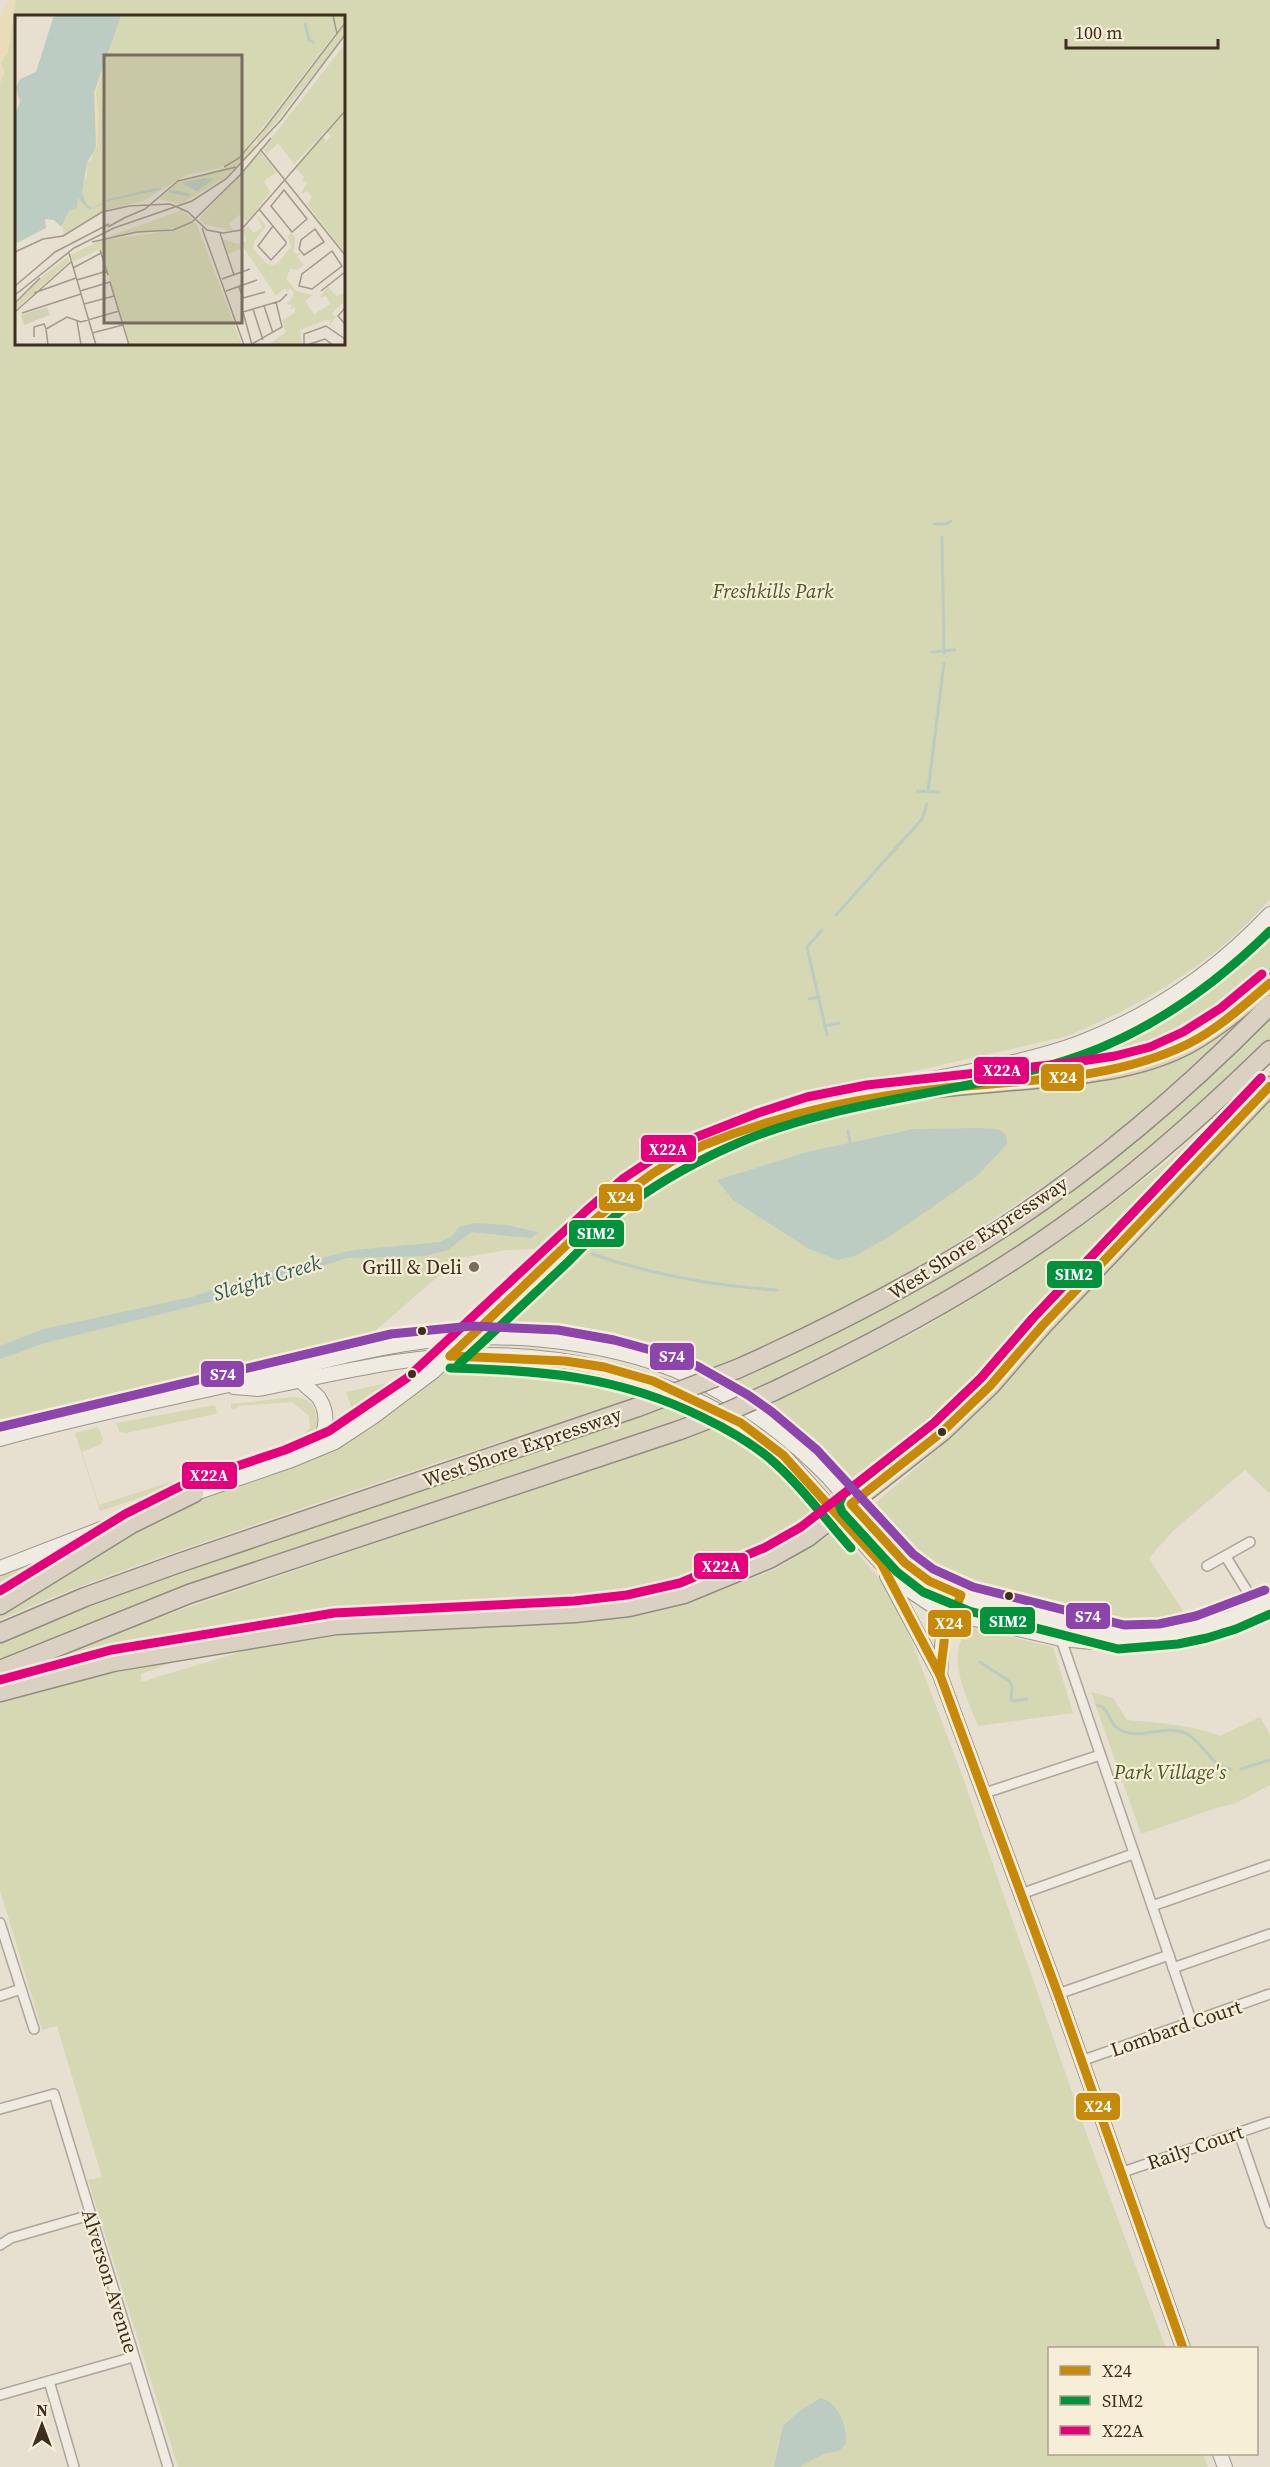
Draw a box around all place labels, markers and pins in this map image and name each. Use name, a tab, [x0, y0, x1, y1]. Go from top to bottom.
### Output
place label: Grill & Deli	[362, 1253, 462, 1281]
marker: Grill & Deli	[467, 1260, 481, 1274]
unlabelled marker	[416, 1325, 428, 1337]
unlabelled marker	[406, 1368, 418, 1380]
unlabelled marker	[936, 1426, 948, 1438]
unlabelled marker	[1003, 1590, 1015, 1602]

